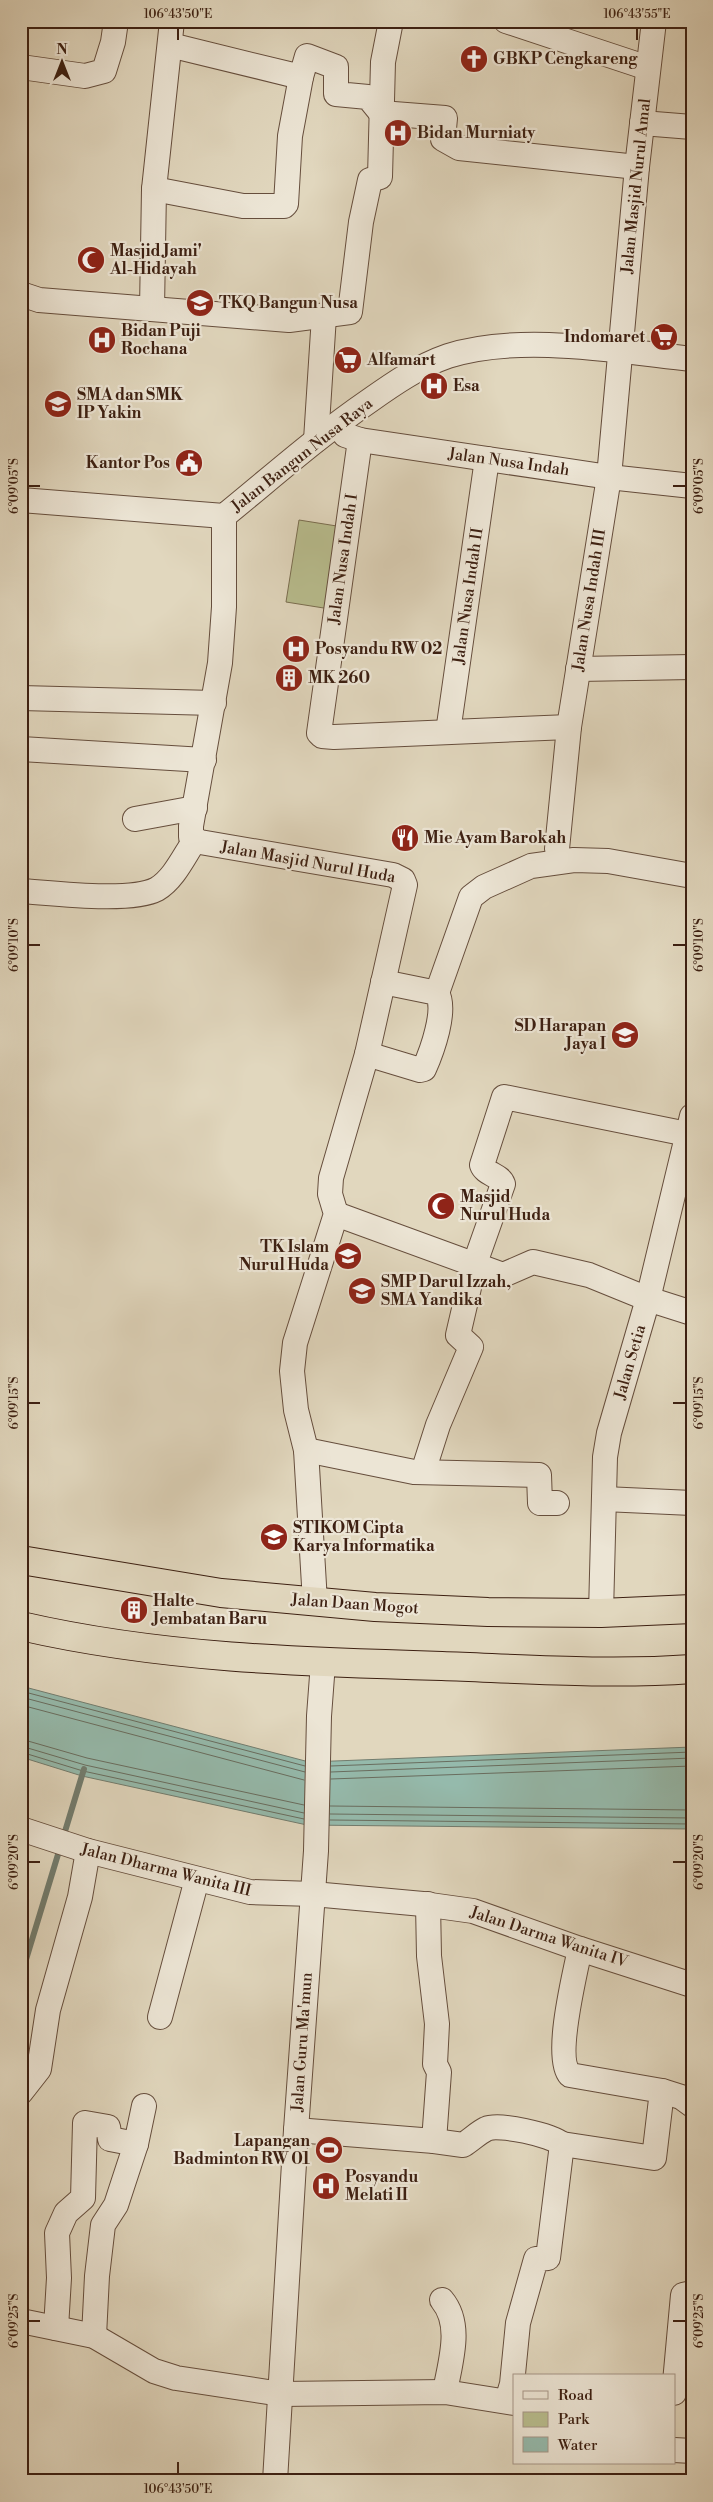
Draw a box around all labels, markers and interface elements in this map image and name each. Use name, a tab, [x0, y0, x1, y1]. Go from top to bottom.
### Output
text: 106°43'50"E	[144, 7, 212, 22]
text: 106°43'55"E	[603, 7, 671, 22]
north arrow	[38, 38, 88, 88]
text: N	[56, 41, 68, 59]
church icon: GBKP Cengkareng	[459, 44, 489, 74]
place label: GBKP Cengkareng	[493, 49, 638, 69]
street label: Jalan Masjid Nurul Amal	[617, 97, 655, 276]
hospital icon: Bidan Murniaty	[383, 118, 413, 148]
place label: Bidan Murniaty	[417, 123, 536, 143]
place label: Masjid Jami' Al-Hidayah	[109, 241, 202, 279]
mosque icon: Masjid Jami' Al-Hidayah	[76, 245, 106, 275]
school or university icon: TKQ Bangun Nusa	[185, 288, 215, 318]
place label: TKQ Bangun Nusa	[219, 293, 358, 313]
place label: Bidan Puji Rochana	[121, 321, 201, 359]
supermarket icon: Indomaret	[649, 322, 679, 352]
hospital icon: Bidan Puji Rochana	[87, 325, 117, 355]
place label: Indomaret	[564, 327, 645, 347]
supermarket icon: Alfamart	[333, 345, 363, 375]
place label: Alfamart	[366, 350, 436, 370]
hospital icon: Esa	[419, 371, 449, 401]
place label: Esa	[453, 376, 480, 396]
place label: SMA dan SMK IP Yakin	[77, 385, 184, 423]
school or university icon: SMA dan SMK IP Yakin	[43, 389, 73, 419]
street label: Jalan Bangun Nusa Raya	[226, 393, 377, 517]
street label: Jalan Nusa Indah	[446, 443, 571, 480]
public building icon: Kantor Pos	[174, 448, 204, 478]
place label: Kantor Pos	[86, 453, 170, 473]
text: 6°09'05"S	[7, 458, 22, 514]
text: 6°09'05"S	[692, 458, 707, 514]
street label: Jalan Nusa Indah I	[324, 493, 362, 626]
street label: Jalan Nusa Indah II	[448, 527, 487, 666]
street label: Jalan Nusa Indah III	[568, 528, 610, 673]
hospital icon: Posyandu RW 02	[281, 634, 311, 664]
place label: Posyandu RW 02	[315, 639, 442, 659]
building icon: MK 260	[274, 663, 304, 693]
place label: MK 260	[308, 668, 370, 688]
restaurant icon: Mie Ayam Barokah	[390, 823, 420, 853]
place label: Mie Ayam Barokah	[424, 828, 566, 848]
street label: Jalan Masjid Nurul Huda	[218, 837, 398, 887]
text: 6°09'10"S	[7, 918, 22, 972]
text: 6°09'10"S	[692, 918, 707, 972]
place label: SD Harapan Jaya I	[514, 1016, 606, 1054]
school or university icon: SD Harapan Jaya I	[610, 1020, 640, 1050]
place label: Masjid Nurul Huda	[460, 1187, 550, 1225]
mosque icon: Masjid Nurul Huda	[426, 1191, 456, 1221]
place label: TK Islam Nurul Huda	[239, 1237, 329, 1275]
school or university icon: TK Islam Nurul Huda	[333, 1241, 363, 1271]
place label: SMP Darul Izzah, SMA Yandika	[381, 1272, 511, 1310]
school or university icon: SMP Darul Izzah, SMA Yandika	[347, 1276, 377, 1306]
street label: Jalan Setia	[610, 1321, 650, 1403]
text: 6°09'15"S	[7, 1376, 22, 1429]
text: 6°09'15"S	[692, 1376, 707, 1429]
place label: STIKOM Cipta Karya Informatika	[293, 1518, 435, 1556]
school or university icon: STIKOM Cipta Karya Informatika	[259, 1522, 289, 1552]
street label: Jalan Daan Mogot	[289, 1589, 420, 1618]
place label: Halte Jembatan Baru	[151, 1591, 267, 1629]
building icon: Halte Jembatan Baru	[119, 1595, 149, 1625]
text: 6°09'20"S	[7, 1834, 22, 1890]
text: 6°09'20"S	[692, 1834, 707, 1890]
street label: Jalan Dharma Wanita III	[78, 1839, 253, 1901]
street label: Jalan Darma Wanita IV	[467, 1902, 631, 1972]
street label: Jalan Guru Ma'mun	[287, 1971, 317, 2113]
place label: Lapangan Badminton RW 01	[173, 2131, 310, 2169]
sports icon: Lapangan Badminton RW 01	[314, 2135, 344, 2165]
place label: Posyandu Melati II	[345, 2167, 418, 2205]
hospital icon: Posyandu Melati II	[311, 2171, 341, 2201]
text: 6°09'25"S	[7, 2294, 22, 2348]
text: 6°09'25"S	[692, 2294, 707, 2348]
legend	[513, 2374, 676, 2464]
text: Road	[558, 2386, 593, 2405]
text: Park	[558, 2410, 590, 2429]
text: Water	[557, 2436, 598, 2455]
text: 106°43'50"E	[144, 2482, 212, 2497]

